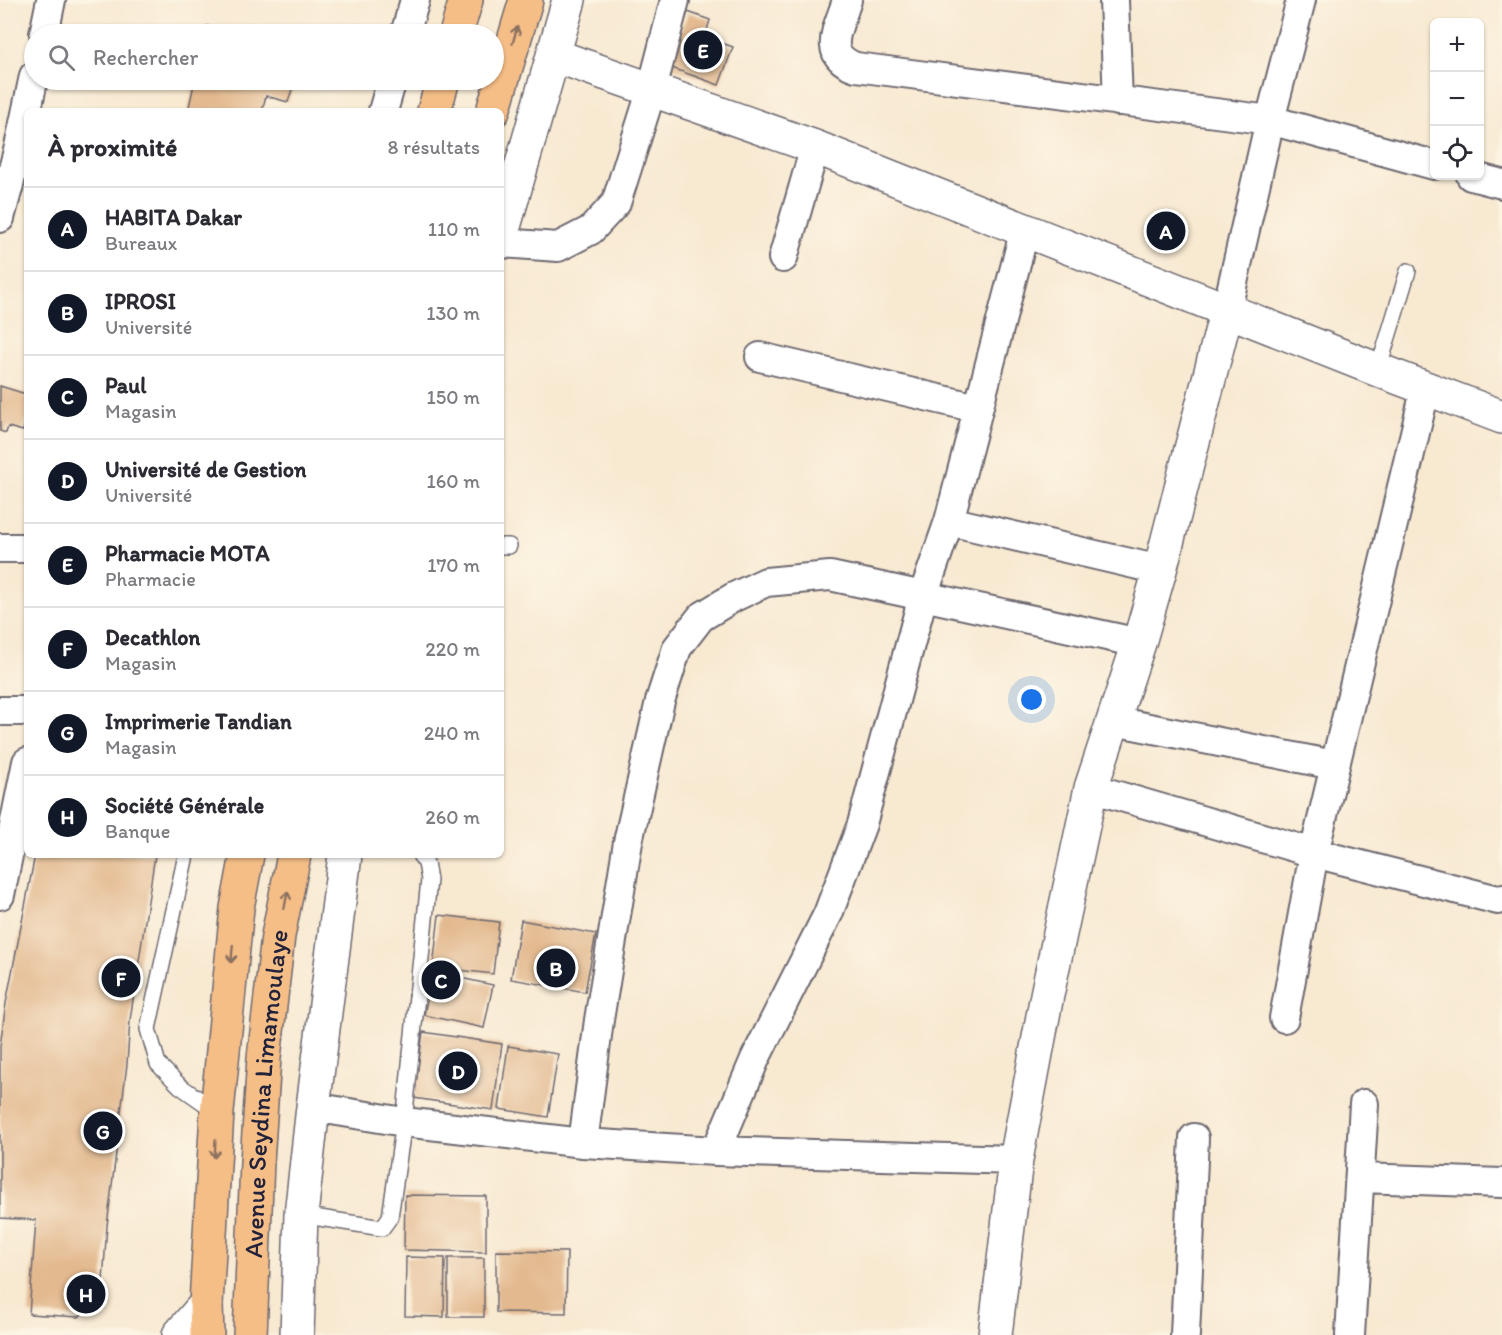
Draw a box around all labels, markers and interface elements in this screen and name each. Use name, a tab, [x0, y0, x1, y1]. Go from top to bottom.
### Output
map controls	[1430, 18, 1484, 180]
button: +	[1430, 18, 1484, 72]
search box	[24, 24, 504, 90]
one-way arrow	[510, 26, 522, 45]
pin: E	[684, 28, 722, 72]
icon: search	[45, 41, 78, 74]
text: Rechercher	[93, 44, 198, 71]
button: −	[1430, 72, 1484, 126]
button: locate	[1430, 126, 1484, 180]
text: À proximité	[48, 131, 177, 163]
text: 8 résultats	[388, 135, 480, 159]
text: HABITA Dakar	[105, 204, 242, 231]
pin: A	[1146, 208, 1186, 254]
text: A	[61, 217, 74, 241]
text: 110 m	[428, 217, 480, 241]
text: Bureaux	[105, 231, 177, 255]
text: IPROSI	[105, 288, 176, 315]
text: B	[61, 301, 74, 325]
text: 130 m	[426, 301, 480, 325]
text: Université	[105, 315, 192, 339]
text: Paul	[105, 372, 147, 399]
text: C	[61, 385, 74, 409]
text: 150 m	[427, 385, 480, 409]
text: Magasin	[105, 399, 177, 423]
text: Université de Gestion	[105, 456, 306, 483]
text: D	[61, 469, 74, 493]
text: 160 m	[427, 469, 480, 493]
text: Université	[105, 483, 192, 507]
text: Pharmacie MOTA	[105, 540, 270, 567]
text: E	[62, 553, 73, 577]
text: 170 m	[427, 553, 480, 577]
text: Pharmacie	[105, 567, 196, 591]
text: Decathlon	[105, 624, 200, 651]
text: F	[62, 637, 73, 661]
text: 220 m	[425, 637, 480, 661]
text: Magasin	[105, 651, 177, 675]
your location	[1017, 685, 1046, 714]
text: Imprimerie Tandian	[105, 708, 292, 735]
text: G	[61, 721, 74, 745]
text: 240 m	[424, 721, 480, 745]
text: Magasin	[105, 735, 177, 759]
text: Société Générale	[105, 792, 264, 819]
text: H	[61, 805, 74, 829]
text: 260 m	[425, 805, 480, 829]
text: Banque	[105, 819, 170, 843]
one-way arrow	[280, 891, 292, 910]
street label: Avenue Seydina Limamoulaye	[237, 926, 295, 1259]
one-way arrow	[226, 944, 237, 964]
pin: B	[536, 946, 576, 990]
pin: F	[102, 956, 140, 1000]
pin: C	[422, 958, 460, 1002]
pin: D	[438, 1048, 478, 1094]
pin: G	[84, 1108, 122, 1154]
one-way arrow	[210, 1138, 221, 1158]
pin: H	[66, 1272, 106, 1316]

